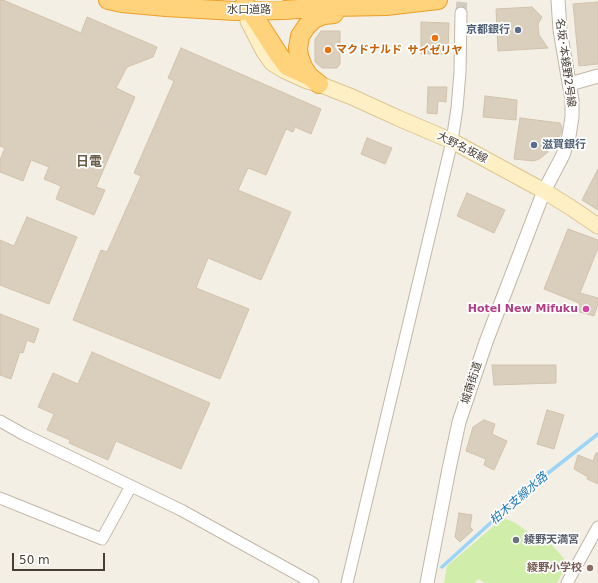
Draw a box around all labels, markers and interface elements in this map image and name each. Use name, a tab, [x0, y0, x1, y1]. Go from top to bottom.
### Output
street label: 水口道路	[227, 3, 271, 17]
street label: 名坂･本綾野2号線	[552, 18, 578, 108]
place label: 京都銀行	[466, 23, 510, 37]
marker: 京都銀行	[513, 25, 523, 35]
marker: サイゼリヤ	[430, 33, 440, 43]
place label: マクドナルド	[336, 43, 402, 57]
place label: サイゼリヤ	[408, 44, 462, 58]
marker: マクドナルド	[323, 45, 333, 55]
street label: 大野名坂線	[435, 130, 489, 166]
place label: 滋賀銀行	[542, 138, 586, 152]
marker: 滋賀銀行	[529, 140, 539, 150]
district label: 日電	[76, 155, 102, 171]
place label: Hotel New Mifuku	[468, 302, 578, 316]
marker: Hotel New Mifuku	[581, 304, 591, 314]
street label: 城南街道	[459, 360, 485, 406]
water label: 柏木支線水路	[487, 470, 551, 528]
place label: 綾野天満宮	[524, 533, 579, 547]
marker: 綾野天満宮	[511, 535, 521, 545]
scale bar	[14, 545, 107, 571]
text: 50 m	[19, 553, 50, 567]
place label: 綾野小学校	[527, 561, 582, 575]
marker: 綾野小学校	[585, 563, 595, 573]

